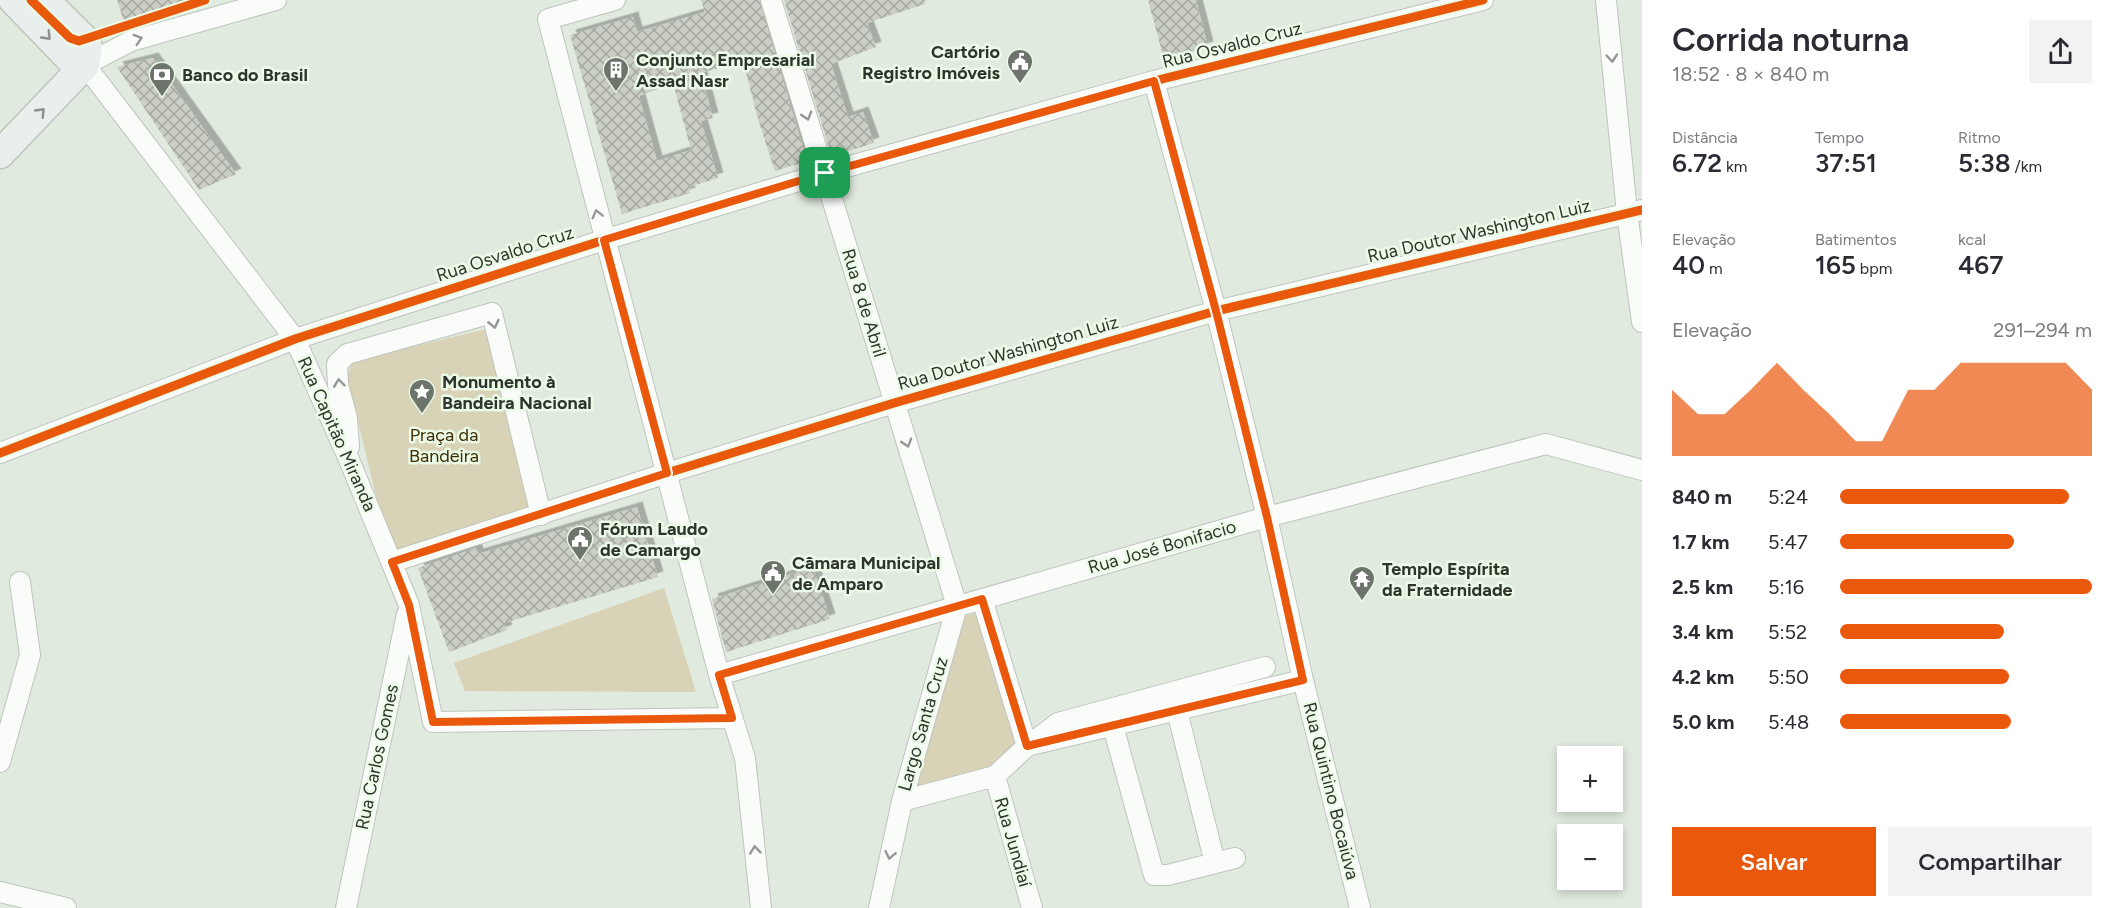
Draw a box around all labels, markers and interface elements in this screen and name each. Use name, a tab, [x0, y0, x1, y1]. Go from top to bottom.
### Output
street label: Rua Osvaldo Cruz	[1160, 17, 1304, 73]
text: Corrida noturna	[1672, 20, 1909, 59]
button: share	[2029, 20, 2092, 83]
one-way arrow	[40, 28, 51, 39]
one-way arrow	[132, 34, 143, 47]
place label: Cartório Registro Imóveis	[862, 41, 1001, 84]
public building icon: Cartório Registro Imóveis	[1005, 47, 1035, 85]
place label: Conjunto Empresarial Assad Nasr	[636, 49, 815, 92]
one-way arrow	[1605, 54, 1618, 63]
building icon: Conjunto Empresarial Assad Nasr	[601, 55, 631, 93]
bank icon: Banco do Brasil	[147, 60, 177, 98]
text: 18:52 · 8 × 840 m	[1672, 62, 1829, 86]
place label: Banco do Brasil	[182, 64, 308, 86]
one-way arrow	[33, 108, 44, 119]
one-way arrow	[800, 110, 812, 121]
text: Distância	[1672, 128, 1738, 147]
text: Tempo	[1815, 128, 1864, 147]
text: Ritmo	[1958, 128, 2001, 147]
pin	[799, 147, 850, 198]
text: 6.72	[1672, 147, 1722, 179]
text: 37:51	[1815, 147, 1877, 179]
text: 5:38	[1958, 147, 2011, 179]
icon: arrive	[808, 156, 841, 189]
text: km	[1722, 157, 1747, 176]
text: /km	[2011, 157, 2042, 176]
street label: Rua Doutor Washington Luiz	[1365, 195, 1593, 267]
one-way arrow	[592, 209, 605, 219]
street label: Rua Osvaldo Cruz	[434, 221, 577, 287]
text: Elevação	[1672, 230, 1736, 249]
text: Batimentos	[1815, 230, 1897, 249]
text: kcal	[1958, 230, 1986, 249]
street label: Rua 8 de Abril	[837, 246, 891, 360]
text: 40	[1672, 249, 1705, 281]
text: 165	[1815, 249, 1856, 281]
text: 467	[1958, 249, 2004, 281]
text: m	[1705, 259, 1723, 278]
text: bpm	[1856, 259, 1892, 278]
street label: Rua Doutor Washington Luiz	[895, 311, 1121, 395]
text: Elevação	[1672, 318, 1752, 342]
text: 291–294 m	[1993, 318, 2092, 342]
one-way arrow	[487, 319, 500, 329]
street label: Rua Capitão Miranda	[293, 353, 381, 515]
place label: Monumento à Bandeira Nacional	[442, 371, 592, 414]
place icon: Monumento à Bandeira Nacional	[407, 377, 437, 415]
one-way arrow	[333, 379, 345, 388]
park label: Praça da Bandeira	[409, 424, 479, 467]
one-way arrow	[899, 437, 912, 448]
text: 840 m	[1672, 485, 1732, 509]
text: 5:24	[1768, 485, 1808, 509]
street label: Rua José Bonifacio	[1085, 515, 1239, 579]
place label: Fórum Laudo de Camargo	[600, 518, 708, 561]
public building icon: Fórum Laudo de Camargo	[565, 524, 595, 562]
text: 1.7 km	[1672, 530, 1729, 554]
text: 5:47	[1768, 530, 1808, 554]
place label: Câmara Municipal de Amparo	[792, 552, 941, 595]
public building icon: Câmara Municipal de Amparo	[758, 558, 788, 596]
place label: Templo Espírita da Fraternidade	[1382, 558, 1513, 601]
temple icon: Templo Espírita da Fraternidade	[1347, 564, 1377, 602]
text: 2.5 km	[1672, 575, 1733, 599]
text: 5:16	[1768, 575, 1804, 599]
text: 3.4 km	[1672, 620, 1734, 644]
text: 5:52	[1768, 620, 1807, 644]
street label: Largo Santa Cruz	[893, 654, 953, 794]
text: 4.2 km	[1672, 665, 1734, 689]
text: 5:50	[1768, 665, 1809, 689]
street label: Rua Carlos Gomes	[351, 682, 403, 832]
street label: Rua Quintino Bocaiúva	[1298, 700, 1364, 882]
text: 5.0 km	[1672, 710, 1735, 734]
text: 5:48	[1768, 710, 1809, 734]
map controls	[1557, 746, 1623, 890]
button: +	[1557, 746, 1623, 812]
street label: Rua Jundiaí	[990, 795, 1037, 890]
button: −	[1557, 824, 1623, 890]
button: Salvar	[1672, 827, 1876, 896]
button: Compartilhar	[1888, 827, 2092, 896]
one-way arrow	[749, 845, 762, 854]
one-way arrow	[885, 849, 898, 859]

